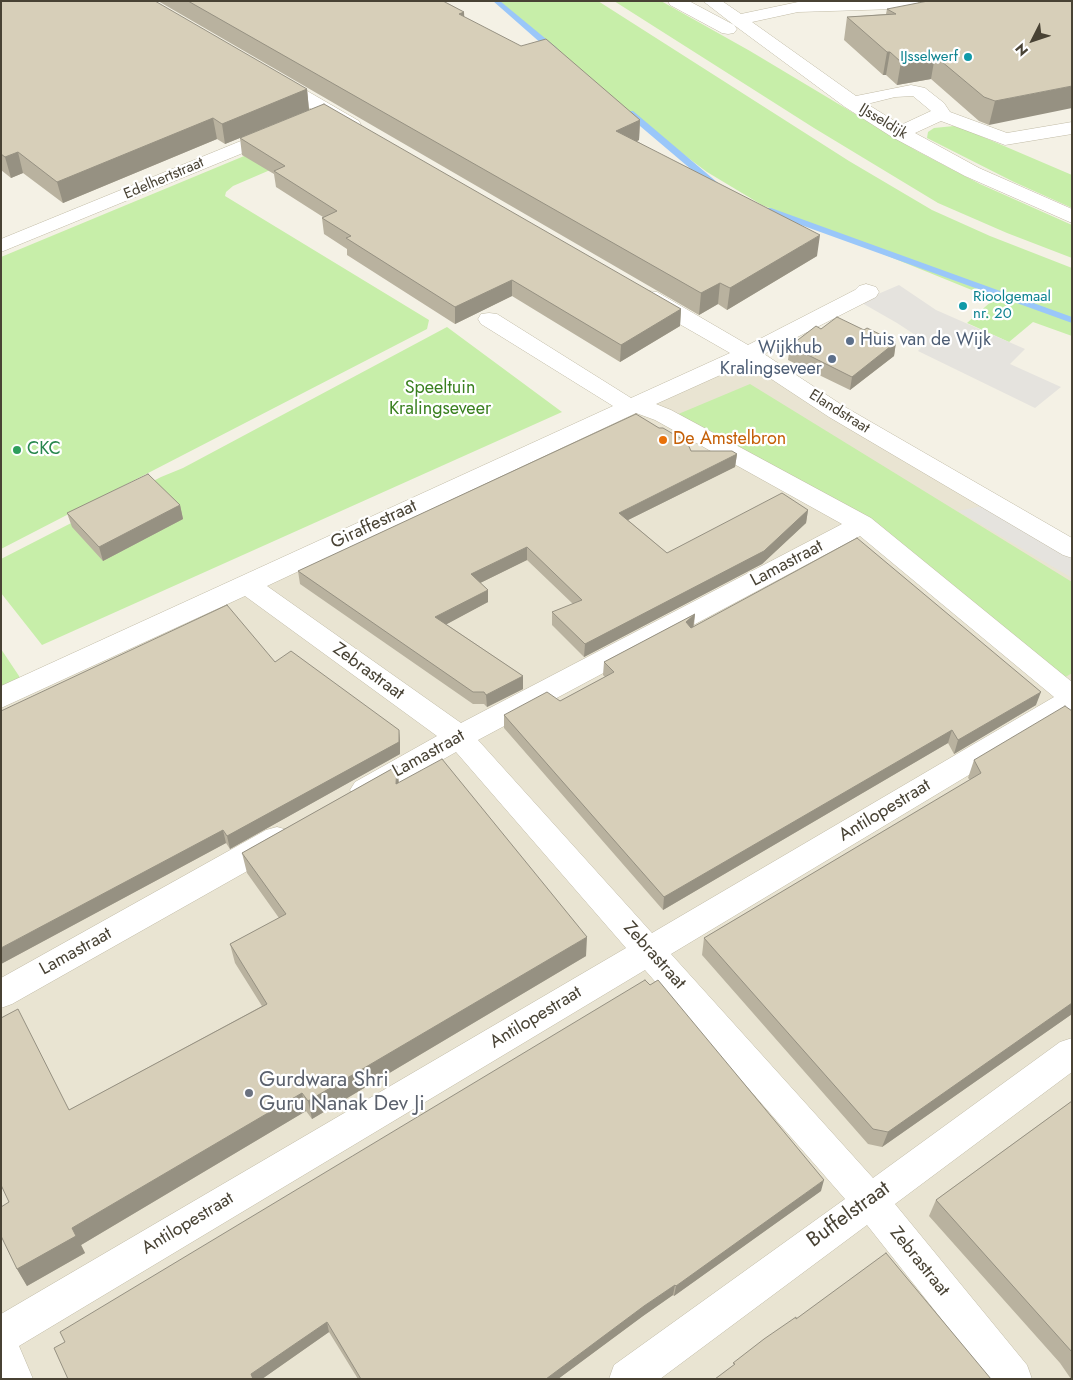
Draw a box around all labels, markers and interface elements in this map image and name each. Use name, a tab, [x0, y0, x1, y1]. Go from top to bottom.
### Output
north arrow	[1008, 15, 1058, 65]
text: N	[1010, 39, 1033, 61]
place label: IJsselwerf	[900, 48, 958, 66]
marker: IJsselwerf	[962, 51, 974, 63]
street label: IJsseldijk	[856, 101, 910, 143]
street label: Edelhertstraat	[121, 154, 207, 204]
place label: Rioolgemaal nr. 20	[973, 288, 1051, 323]
marker: Rioolgemaal nr. 20	[957, 300, 969, 312]
place label: Huis van de Wijk	[860, 330, 991, 352]
marker: Huis van de Wijk	[844, 335, 856, 347]
place label: Wijkhub Kralingseveer	[720, 338, 822, 380]
marker: Wijkhub Kralingseveer	[826, 353, 838, 365]
park label: Speeltuin Kralingseveer	[389, 378, 491, 420]
street label: Elandstraat	[805, 386, 873, 438]
place label: De Amstelbron	[673, 429, 786, 451]
marker: De Amstelbron	[657, 434, 669, 446]
place label: CKC	[27, 439, 61, 461]
marker: CKC	[11, 444, 23, 456]
street label: Giraffestraat	[328, 496, 420, 554]
street label: Lamastraat	[747, 536, 827, 592]
street label: Zebrastraat	[328, 639, 408, 705]
street label: Lamastraat	[389, 725, 469, 783]
street label: Antilopestraat	[835, 775, 935, 847]
street label: Zebrastraat	[618, 918, 690, 994]
street label: Lamastraat	[36, 923, 116, 981]
street label: Antilopestraat	[486, 982, 586, 1054]
place label: Gurdwara Shri Guru Nanak Dev Ji	[259, 1068, 425, 1118]
marker: Gurdwara Shri Guru Nanak Dev Ji	[243, 1087, 255, 1099]
street label: Buffelstraat	[803, 1176, 895, 1254]
street label: Antilopestraat	[138, 1188, 238, 1260]
street label: Zebrastraat	[884, 1223, 954, 1301]

